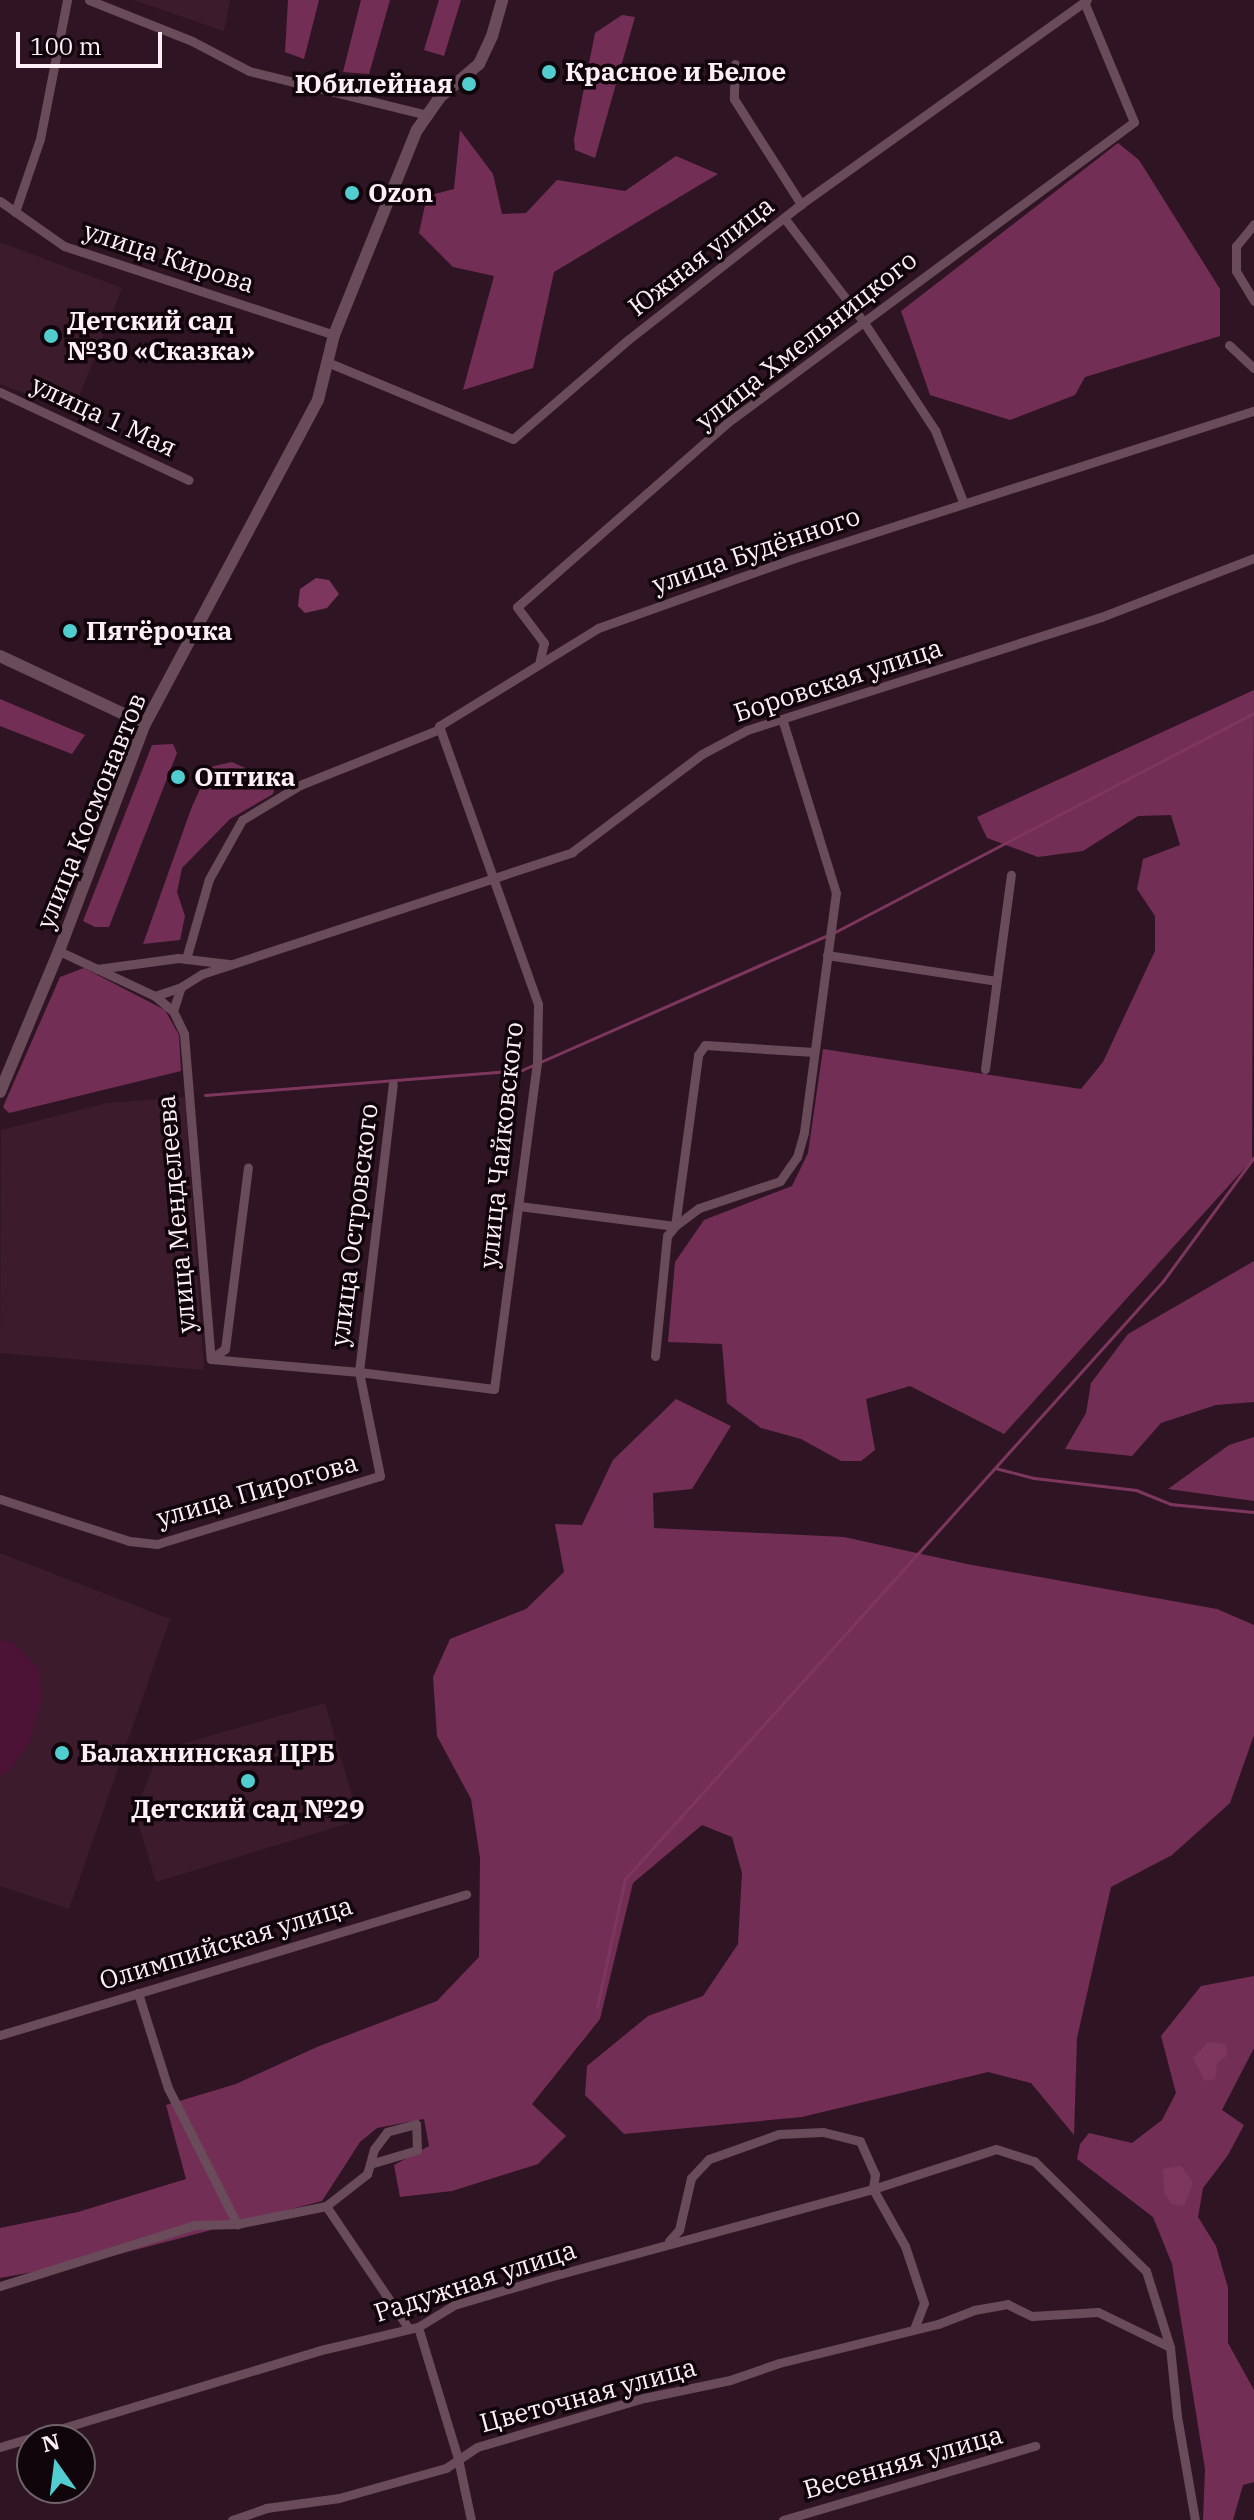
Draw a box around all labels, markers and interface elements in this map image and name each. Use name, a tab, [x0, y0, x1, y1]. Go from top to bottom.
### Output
scale bar	[20, 16, 166, 66]
text: 100 m	[30, 30, 102, 62]
place label: Красное и Белое	[565, 56, 786, 88]
marker: Красное и Белое	[540, 63, 558, 81]
place label: Юбилейная	[295, 68, 453, 100]
marker: Юбилейная	[460, 75, 478, 93]
place label: Ozon	[368, 177, 433, 209]
marker: Ozon	[343, 184, 361, 202]
street label: Южная улица	[622, 190, 780, 322]
street label: улица Кирова	[80, 215, 258, 299]
street label: улица Хмельницкого	[689, 244, 923, 436]
place label: Детский сад №30 «Сказка»	[67, 305, 255, 366]
marker: Детский сад №30 «Сказка»	[42, 327, 60, 345]
street label: улица 1 Мая	[26, 369, 182, 463]
street label: улица Будённого	[648, 500, 864, 600]
place label: Пятёрочка	[86, 615, 232, 647]
marker: Пятёрочка	[61, 622, 79, 640]
street label: Боровская улица	[730, 632, 946, 728]
street label: улица Космонавтов	[29, 689, 153, 933]
place label: Оптика	[194, 761, 296, 793]
marker: Оптика	[169, 768, 187, 786]
street label: улица Чайковского	[473, 1020, 529, 1270]
street label: улица Менделеева	[150, 1094, 202, 1334]
street label: улица Островского	[324, 1102, 384, 1348]
street label: улица Пирогова	[153, 1446, 361, 1534]
place label: Балахнинская ЦРБ	[80, 1737, 335, 1769]
marker: Балахнинская ЦРБ	[51, 1742, 73, 1764]
marker: Детский сад №29	[239, 1772, 257, 1790]
place label: Детский сад №29	[131, 1793, 365, 1825]
street label: Олимпийская улица	[96, 1890, 356, 1996]
street label: Радужная улица	[370, 2234, 580, 2328]
street label: Цветочная улица	[476, 2351, 700, 2439]
street label: Весенняя улица	[800, 2419, 1006, 2505]
north arrow	[16, 2424, 96, 2504]
text: N	[39, 2426, 63, 2458]

